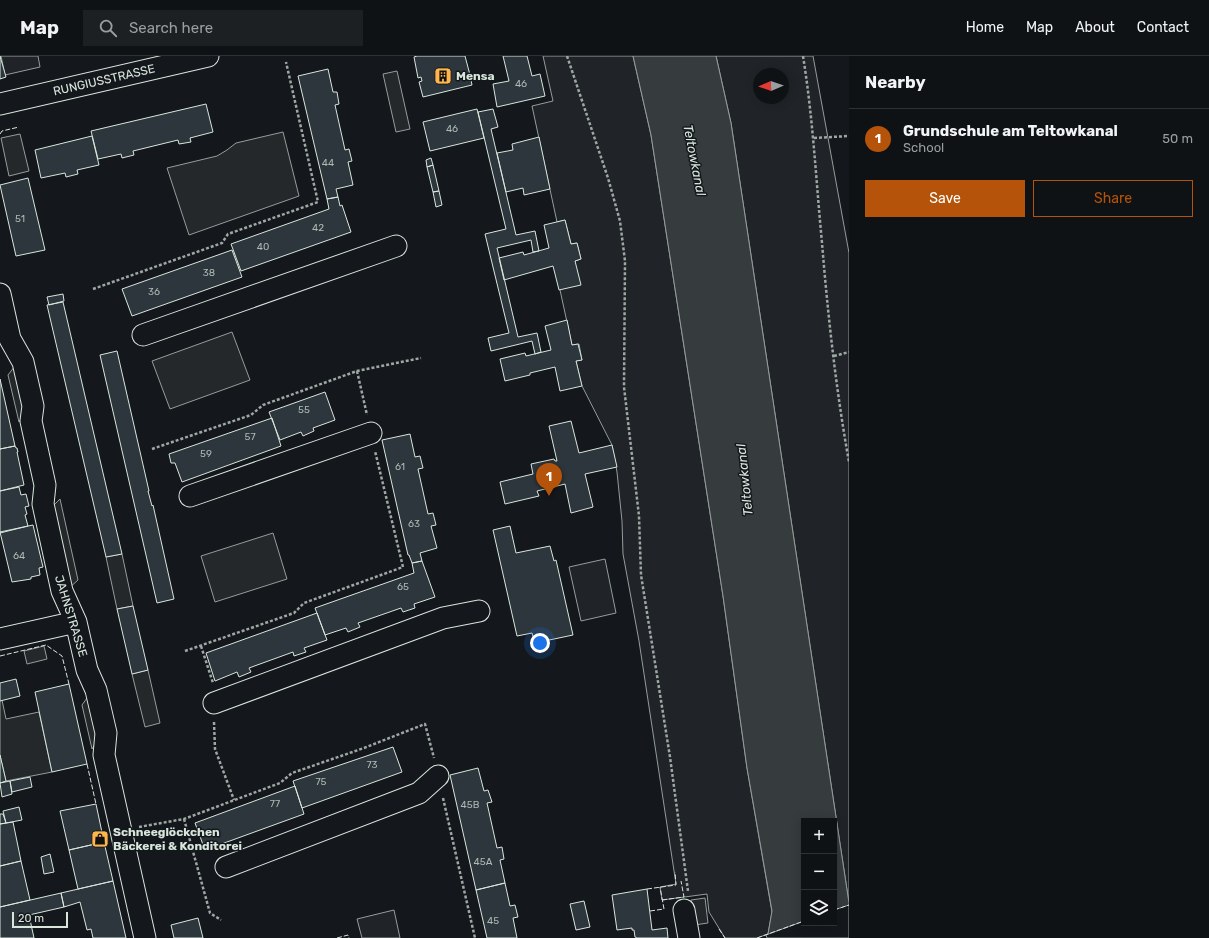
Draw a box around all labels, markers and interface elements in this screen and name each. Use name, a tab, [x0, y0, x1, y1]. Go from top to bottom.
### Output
search box	[83, 10, 363, 46]
text: Map	[20, 16, 59, 39]
icon: search	[97, 17, 119, 39]
text: Search here	[129, 19, 213, 37]
text: Home	[966, 19, 1004, 36]
text: Map	[1026, 19, 1053, 36]
text: About	[1075, 19, 1115, 36]
text: Contact	[1137, 19, 1189, 36]
street label: RUNGIUSSTRASSE	[52, 61, 156, 99]
building icon: Mensa	[433, 66, 453, 86]
north arrow	[753, 68, 789, 104]
place label: Mensa	[456, 69, 495, 83]
text: Nearby	[865, 72, 926, 92]
house number: 46	[515, 78, 527, 90]
text: Grundschule am Teltowkanal	[903, 122, 1118, 140]
house number: 46	[446, 123, 458, 135]
water label: Teltowkanal	[680, 123, 709, 198]
text: 1	[875, 131, 881, 146]
text: 50 m	[1162, 131, 1193, 146]
text: School	[903, 140, 944, 155]
house number: 44	[322, 157, 334, 169]
button: Save	[865, 180, 1025, 217]
button: Share	[1033, 180, 1193, 217]
house number: 51	[15, 213, 25, 225]
house number: 42	[312, 222, 324, 234]
house number: 40	[257, 241, 269, 253]
house number: 38	[203, 267, 215, 279]
house number: 36	[148, 286, 160, 298]
house number: 55	[298, 404, 310, 416]
house number: 57	[244, 431, 256, 443]
water label: Teltowkanal	[733, 442, 756, 517]
house number: 59	[200, 448, 212, 460]
house number: 61	[395, 461, 405, 473]
pin: 1	[536, 463, 562, 496]
house number: 63	[408, 518, 420, 530]
house number: 64	[13, 550, 25, 562]
street label: JAHNSTRASSE	[52, 573, 90, 659]
house number: 65	[397, 581, 409, 593]
your location	[530, 633, 550, 653]
house number: 73	[366, 759, 378, 771]
house number: 75	[315, 776, 327, 788]
house number: 77	[270, 798, 280, 810]
house number: 45B	[461, 799, 480, 811]
map controls	[801, 818, 837, 926]
button: +	[801, 818, 837, 854]
place label: Schneeglöckchen Bäckerei & Konditorei	[113, 825, 242, 853]
shop icon: Schneeglöckchen Bäckerei & Konditorei	[90, 829, 110, 849]
button: −	[801, 854, 837, 890]
house number: 45A	[474, 856, 493, 868]
button: layers	[801, 890, 837, 926]
scale bar	[12, 910, 68, 929]
text: 20 m	[18, 912, 44, 925]
house number: 45	[487, 915, 499, 927]

